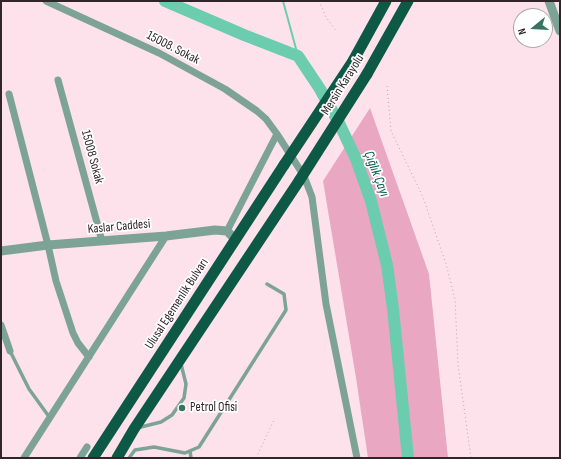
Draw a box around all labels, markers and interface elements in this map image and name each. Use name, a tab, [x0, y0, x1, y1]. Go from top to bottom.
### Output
north arrow	[513, 8, 553, 48]
text: N	[515, 27, 529, 36]
street label: 15008. Sokak	[144, 28, 202, 68]
street label: Mersin Karayolu	[318, 52, 368, 118]
street label: 15008 Sokak	[77, 128, 107, 186]
water label: Çığlık Çayı	[360, 149, 392, 199]
street label: Kaslar Caddesi	[87, 216, 151, 238]
street label: Ulusal Egemenlik Bulvarı	[142, 256, 212, 352]
place label: Petrol Ofisi	[190, 400, 237, 416]
marker: Petrol Ofisi	[177, 403, 187, 413]

